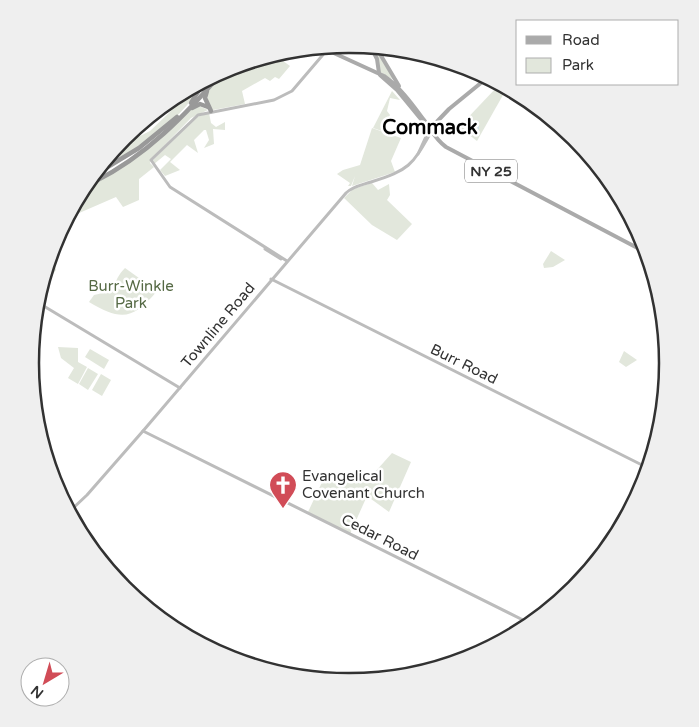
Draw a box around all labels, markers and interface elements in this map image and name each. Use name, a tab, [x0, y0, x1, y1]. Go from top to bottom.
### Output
legend	[516, 20, 679, 85]
text: Road	[562, 31, 600, 49]
text: Park	[562, 56, 594, 74]
district label: Commack	[382, 116, 478, 140]
road number: NY 25	[465, 160, 517, 182]
park label: Burr-Winkle Park	[88, 277, 174, 312]
street label: Townline Road	[177, 279, 259, 371]
street label: Burr Road	[427, 340, 501, 388]
place label: Evangelical Covenant Church	[302, 467, 425, 502]
church icon: Evangelical Covenant Church	[268, 470, 298, 509]
street label: Cedar Road	[339, 510, 421, 564]
north arrow	[20, 657, 70, 707]
text: N	[28, 682, 47, 702]

